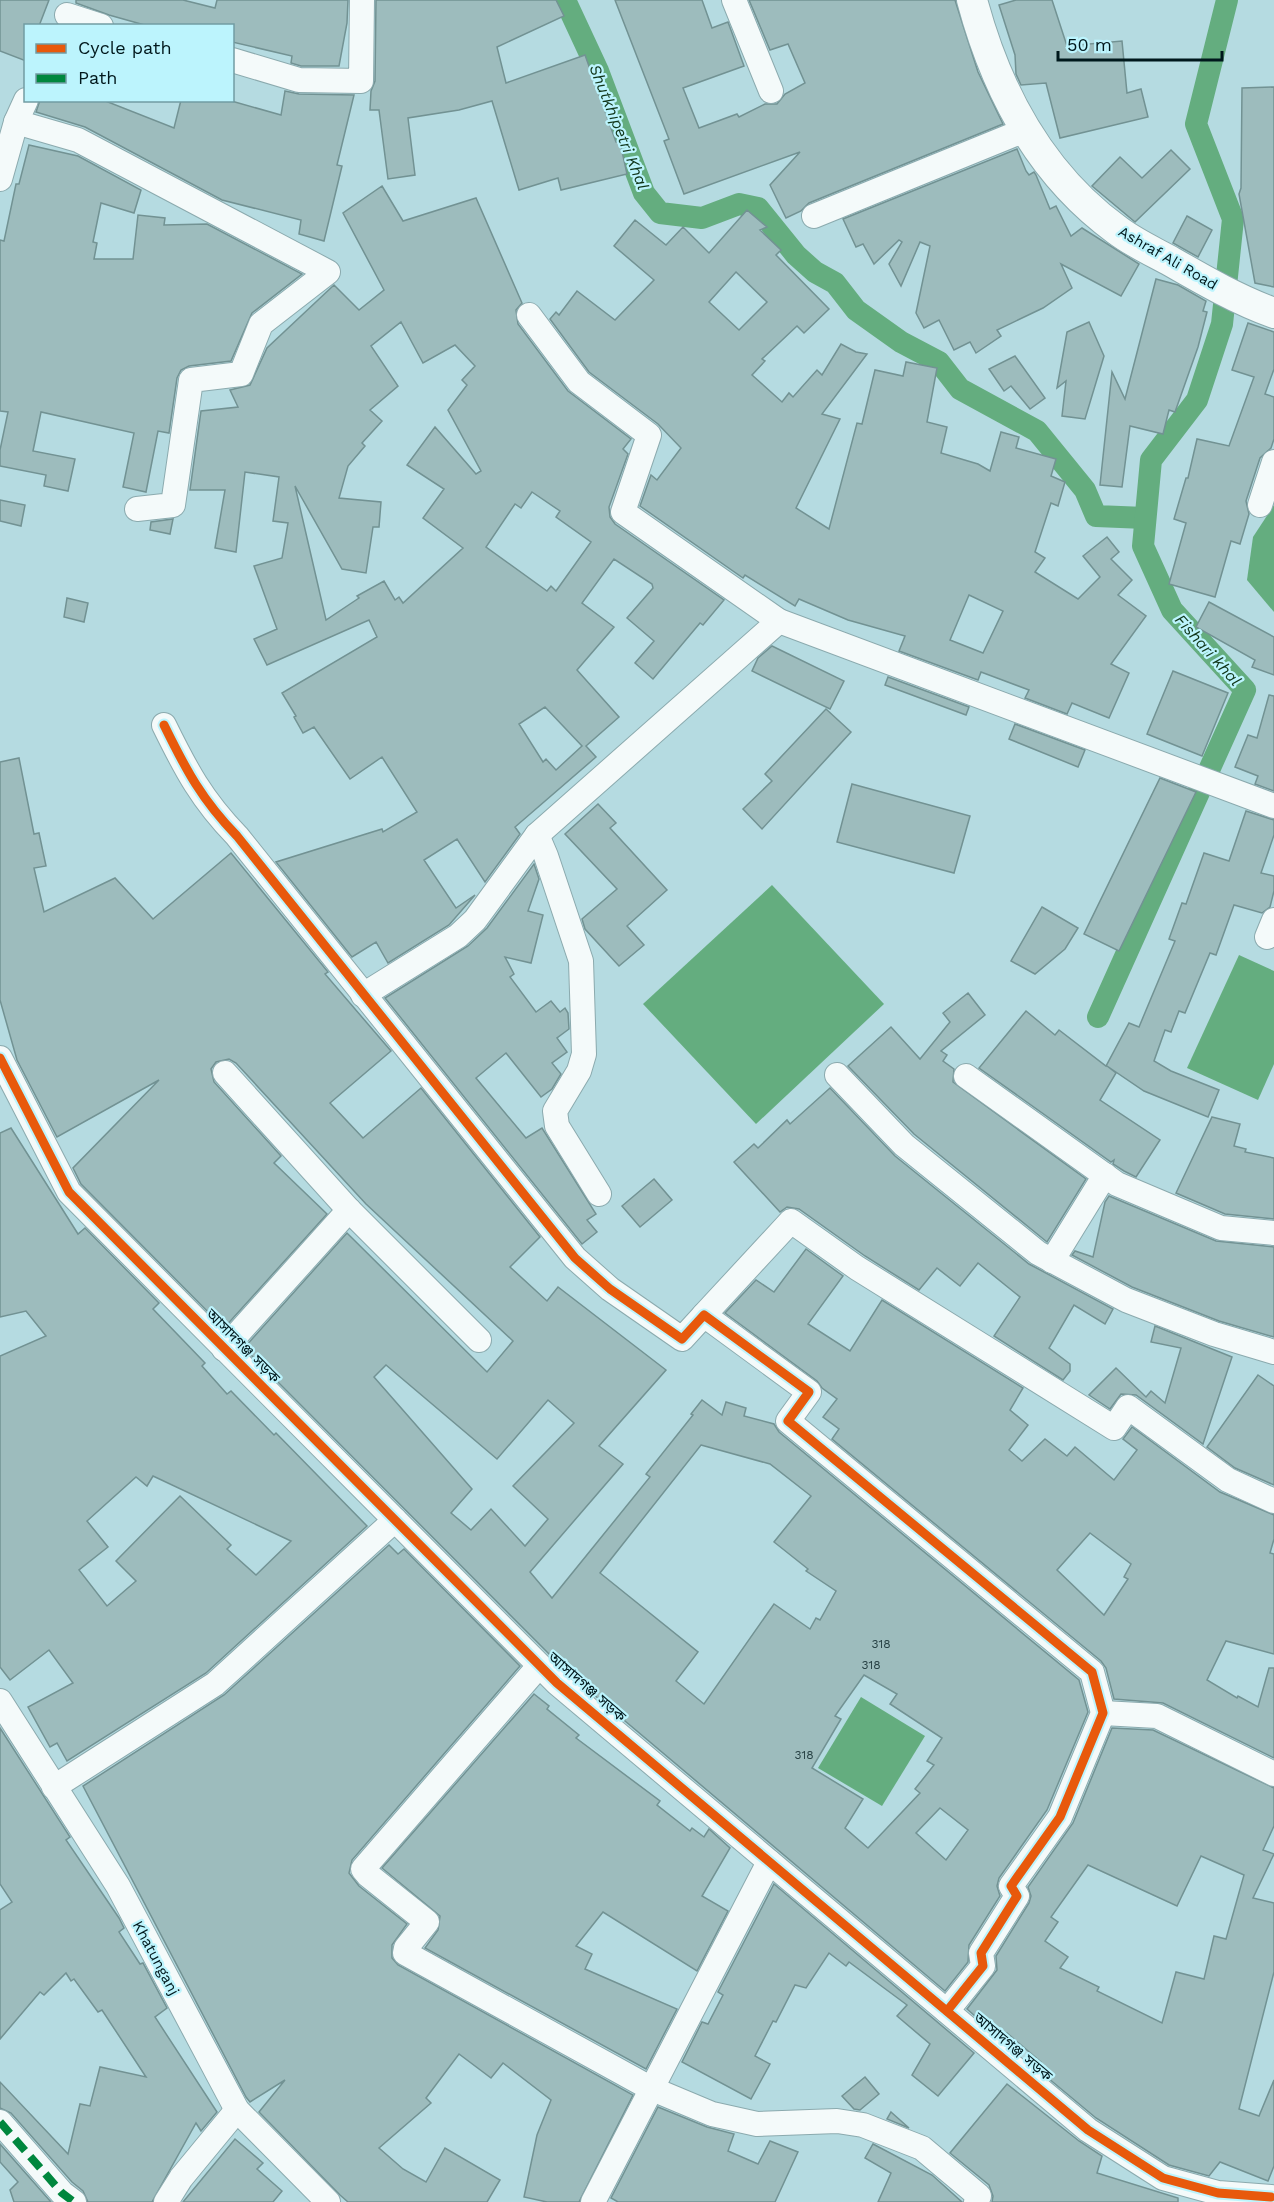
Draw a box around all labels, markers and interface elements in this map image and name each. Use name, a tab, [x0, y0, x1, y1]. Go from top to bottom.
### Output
legend	[24, 24, 234, 102]
scale bar	[1058, 24, 1222, 62]
text: 50 m	[1067, 34, 1112, 55]
text: Cycle path	[78, 37, 172, 58]
water label: Shutkhipetri Khal	[585, 62, 653, 193]
text: Path	[78, 67, 118, 88]
street label: Ashraf Ali Road	[1115, 222, 1221, 294]
water label: Fishari khal	[1171, 610, 1245, 690]
street label: আসাদগঞ্জ সড়ক	[201, 1304, 284, 1387]
house number: 318	[871, 1637, 891, 1651]
street label: আসাদগঞ্জ সড়ক	[544, 1648, 630, 1726]
house number: 318	[861, 1658, 881, 1672]
house number: 318	[794, 1748, 814, 1762]
street label: Khatunganj	[129, 1918, 183, 1998]
street label: আসাদগঞ্জ সড়ক	[969, 2008, 1057, 2086]

